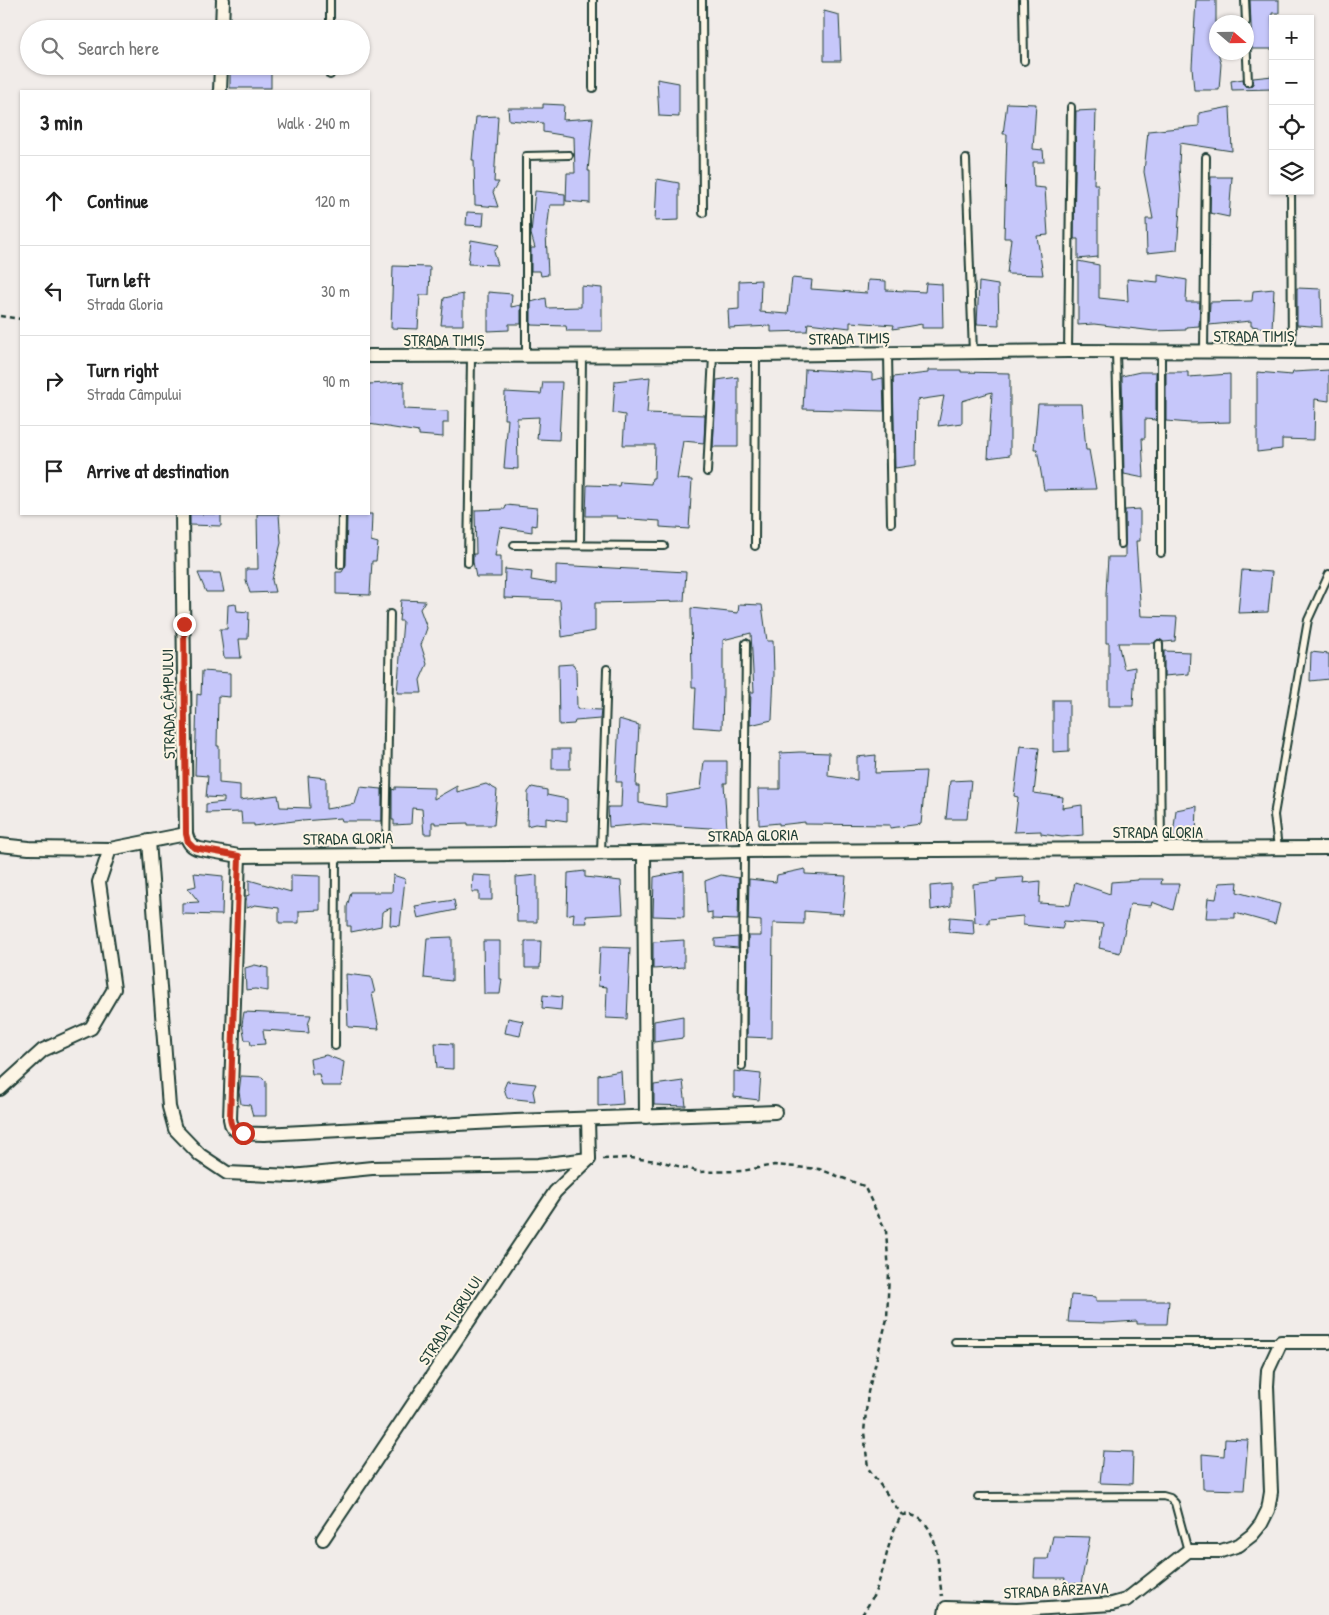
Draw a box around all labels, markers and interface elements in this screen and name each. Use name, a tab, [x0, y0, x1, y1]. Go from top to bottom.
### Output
north arrow	[1209, 15, 1254, 60]
map controls	[1269, 15, 1314, 195]
button: +	[1269, 15, 1314, 60]
search box	[20, 20, 370, 75]
icon: search	[38, 34, 66, 62]
text: Search here	[78, 35, 159, 61]
button: −	[1269, 60, 1314, 105]
button: locate	[1269, 105, 1314, 150]
text: 3 min	[40, 108, 83, 137]
text: Walk · 240 m	[277, 112, 350, 134]
button: layers	[1269, 150, 1314, 195]
icon: ahead	[40, 187, 68, 215]
text: Continue	[87, 188, 148, 214]
text: 120 m	[315, 190, 350, 212]
text: Turn left	[87, 267, 150, 293]
icon: left	[40, 277, 68, 305]
text: 30 m	[321, 280, 350, 302]
text: Strada Gloria	[87, 293, 163, 315]
street label: STRADA TIMIȘ	[1214, 325, 1295, 347]
street label: STRADA TIMIȘ	[808, 326, 890, 350]
street label: STRADA TIMIȘ	[404, 329, 485, 351]
text: Turn right	[87, 357, 158, 383]
icon: right	[40, 367, 68, 395]
text: 90 m	[322, 370, 350, 392]
text: Strada Câmpului	[87, 383, 182, 405]
icon: arrive	[40, 457, 68, 485]
text: Arrive at destination	[87, 458, 229, 484]
route end	[173, 613, 196, 636]
street label: STRADA CÂMPULUI	[156, 649, 180, 759]
street label: STRADA GLORIA	[1113, 821, 1203, 843]
street label: STRADA GLORIA	[708, 823, 799, 847]
street label: STRADA GLORIA	[303, 826, 394, 850]
route start	[232, 1122, 255, 1145]
street label: STRADA TIGRULUI	[413, 1271, 487, 1369]
street label: STRADA BÂRZAVA	[1003, 1576, 1109, 1604]

